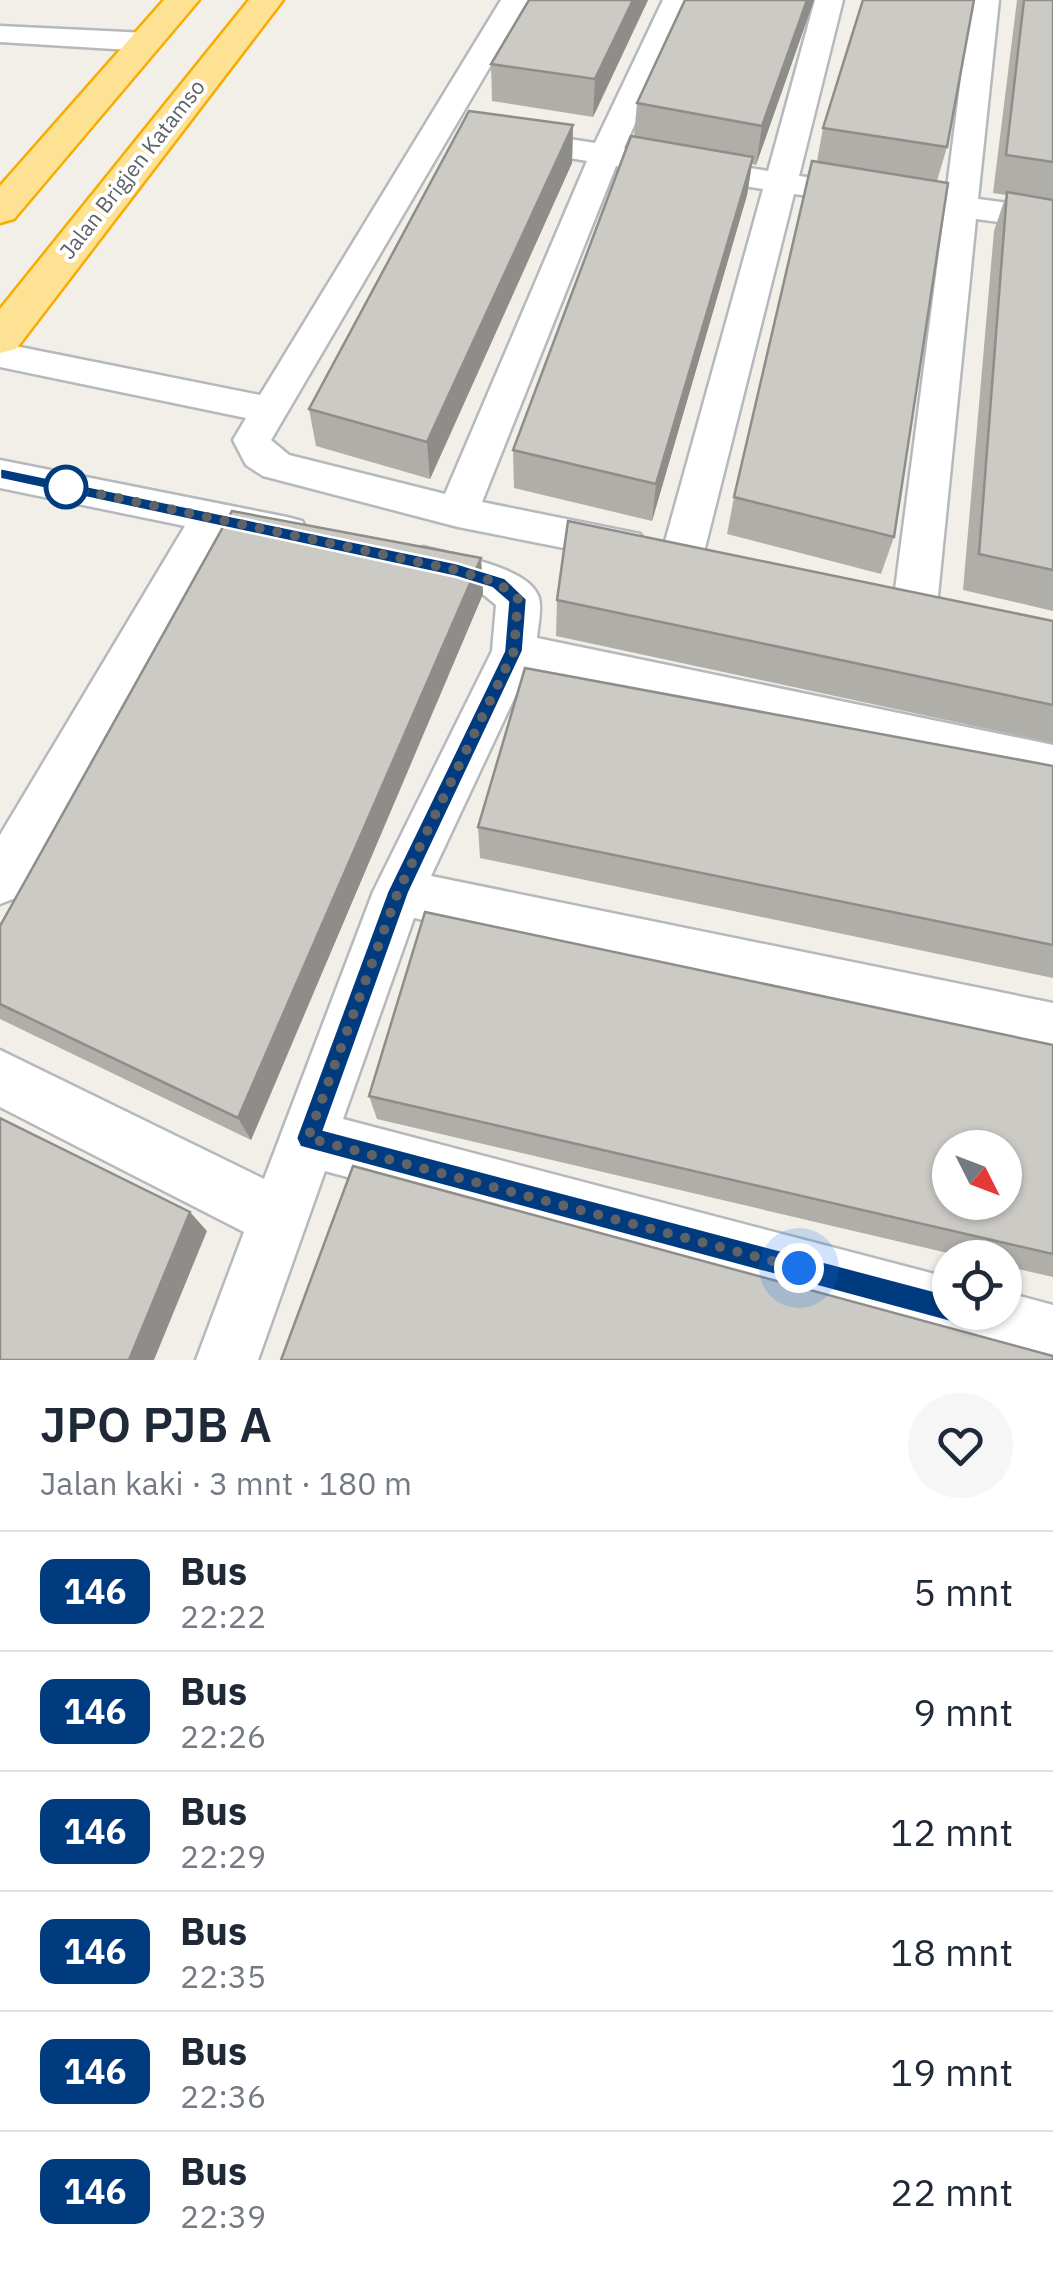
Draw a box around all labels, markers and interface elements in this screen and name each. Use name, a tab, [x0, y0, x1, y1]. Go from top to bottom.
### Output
street label: Jalan Brigjen Katamso	[52, 73, 211, 265]
unlabelled marker	[45, 466, 87, 508]
north arrow	[932, 1130, 1022, 1220]
map controls	[932, 1130, 1022, 1330]
button: locate	[932, 1240, 1022, 1330]
your location	[774, 1243, 824, 1293]
text: JPO PJB A	[40, 1393, 272, 1455]
button: heart	[908, 1393, 1013, 1498]
text: Jalan kaki · 3 mnt · 180 m	[40, 1462, 412, 1504]
text: Bus	[180, 1546, 247, 1595]
text: 5 mnt	[913, 1567, 1013, 1616]
text: 146	[63, 1568, 127, 1614]
text: 22:22	[180, 1595, 266, 1637]
text: Bus	[180, 1666, 247, 1715]
text: 9 mnt	[913, 1687, 1013, 1736]
text: 146	[63, 1688, 127, 1734]
text: 22:26	[180, 1715, 266, 1757]
text: Bus	[180, 1786, 247, 1835]
text: 12 mnt	[890, 1807, 1013, 1856]
text: 146	[63, 1808, 127, 1854]
text: 22:29	[180, 1835, 266, 1877]
text: Bus	[180, 1906, 247, 1955]
text: 18 mnt	[890, 1927, 1013, 1976]
text: 146	[63, 1928, 127, 1974]
text: 22:35	[180, 1955, 266, 1997]
text: Bus	[180, 2026, 247, 2075]
text: 19 mnt	[890, 2047, 1013, 2096]
text: 146	[63, 2048, 127, 2094]
text: 22:36	[180, 2075, 266, 2117]
text: Bus	[180, 2146, 247, 2195]
text: 22 mnt	[890, 2167, 1013, 2216]
text: 146	[63, 2168, 127, 2214]
text: 22:39	[180, 2195, 266, 2237]

